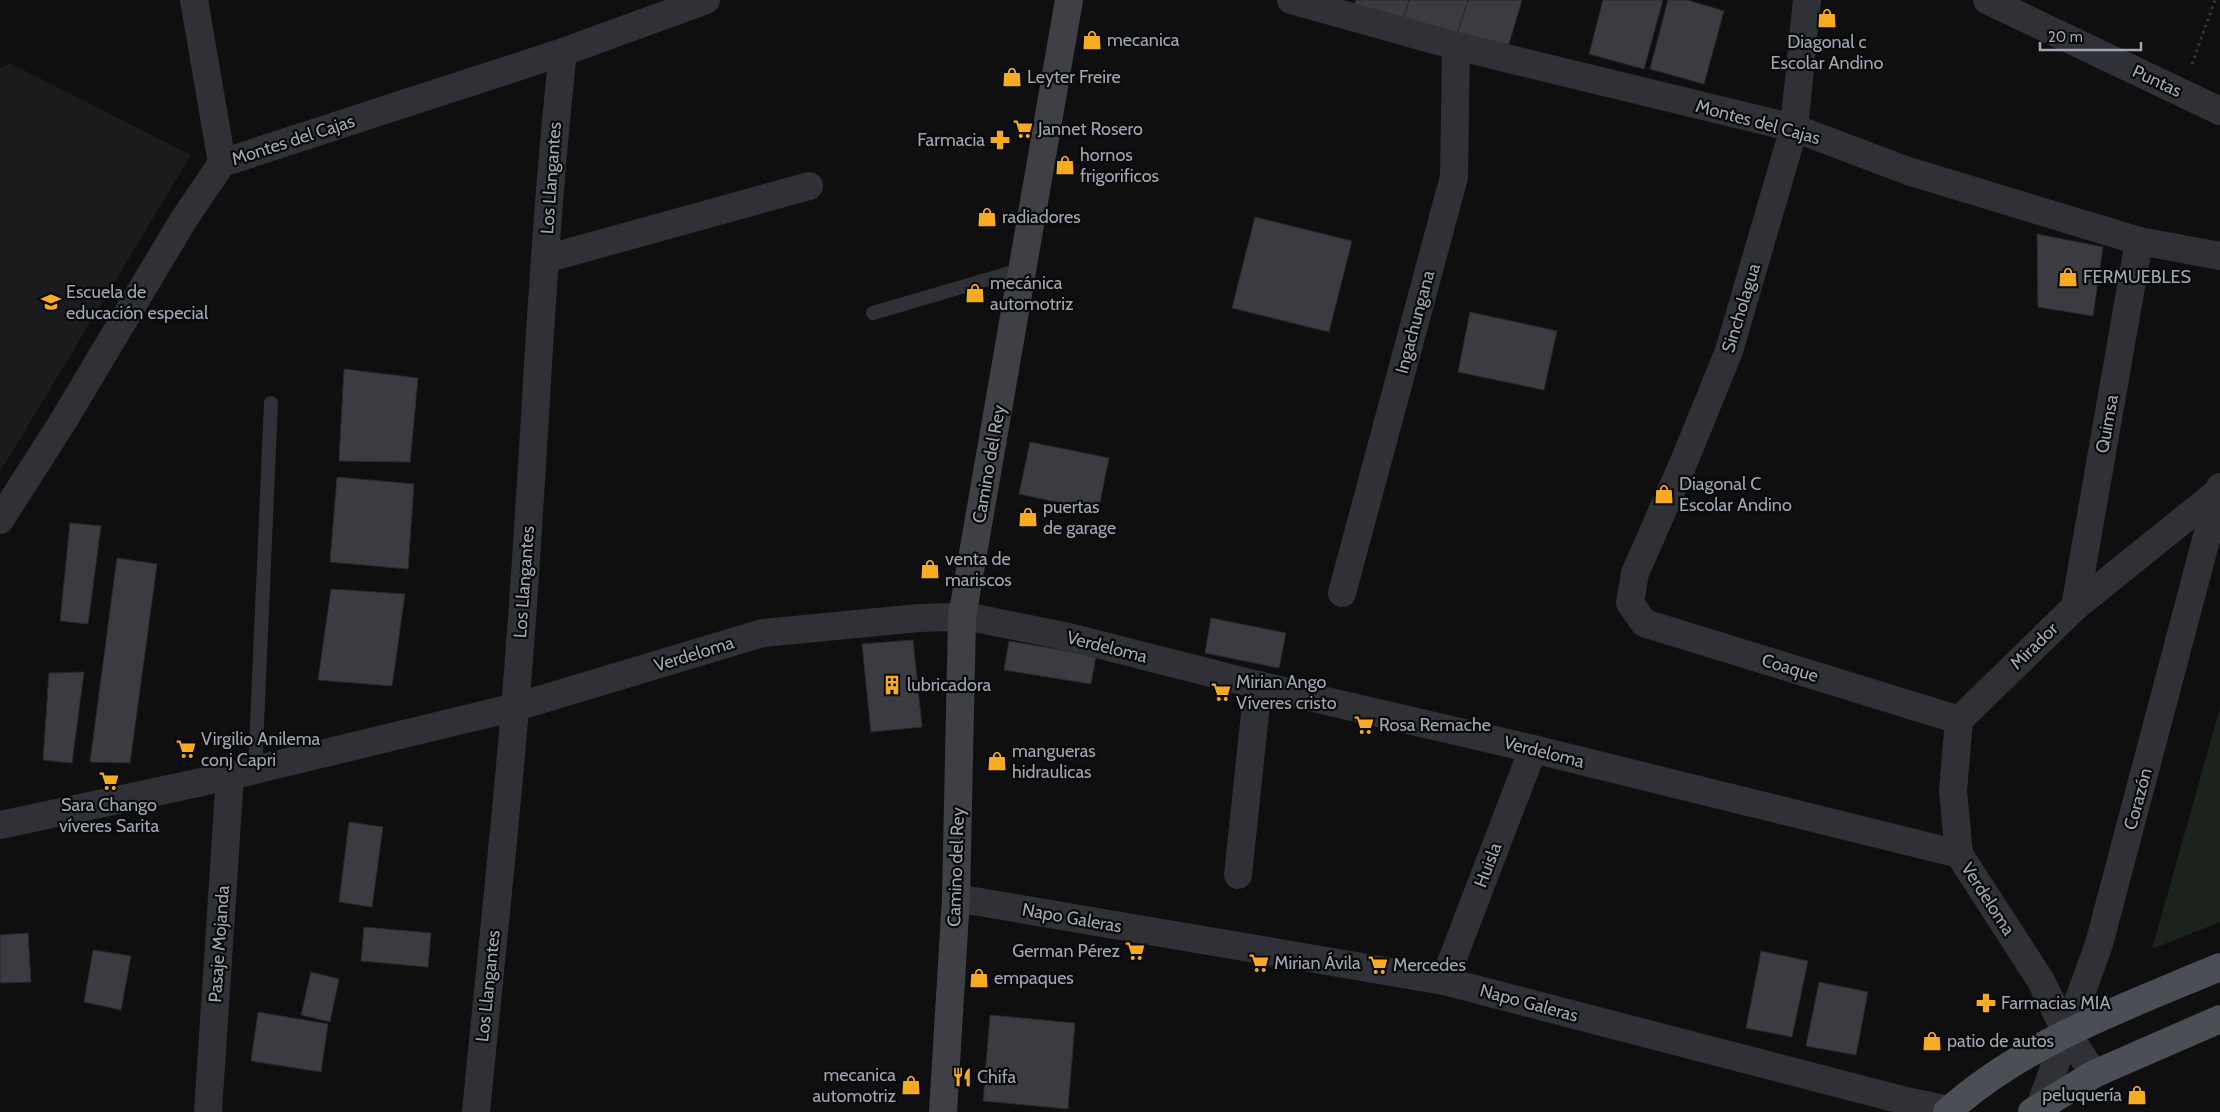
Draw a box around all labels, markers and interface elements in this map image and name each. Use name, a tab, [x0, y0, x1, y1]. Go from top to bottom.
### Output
shop icon: Diagonal c Escolar Andino	[1816, 7, 1838, 29]
scale bar	[2040, 20, 2141, 52]
text: 20 m	[2048, 28, 2083, 46]
shop icon: mecanica	[1081, 29, 1103, 51]
place label: mecanica	[1107, 29, 1180, 51]
place label: Diagonal c Escolar Andino	[1771, 31, 1884, 74]
street label: Puntas	[2129, 60, 2185, 102]
shop icon: Leyter Freire	[1001, 66, 1023, 88]
place label: Leyter Freire	[1027, 66, 1121, 88]
street label: Montes del Cajas	[1693, 95, 1823, 149]
street label: Montes del Cajas	[229, 110, 357, 170]
supermarket icon: Jannet Rosero	[1012, 118, 1034, 140]
place label: Jannet Rosero	[1037, 118, 1143, 140]
street label: Los Llangantes	[536, 121, 566, 235]
place label: Farmacia	[917, 129, 985, 151]
pharmacy icon: Farmacia	[989, 129, 1011, 151]
place label: hornos frigorificos	[1080, 144, 1159, 187]
shop icon: hornos frigorificos	[1054, 154, 1076, 176]
shop icon: radiadores	[976, 206, 998, 228]
place label: radiadores	[1002, 206, 1081, 228]
street label: Sincholagua	[1717, 260, 1765, 355]
shop icon: FERMUEBLES	[2057, 266, 2079, 288]
place label: FERMUEBLES	[2083, 266, 2191, 288]
street label: Ingachungana	[1391, 268, 1439, 376]
place label: mecánica automotriz	[990, 272, 1074, 315]
place label: Escuela de educación especial	[66, 281, 209, 324]
shop icon: mecánica automotriz	[964, 282, 986, 304]
school or university icon: Escuela de educación especial	[40, 291, 62, 313]
street label: Quimsa	[2091, 393, 2123, 455]
street label: Camino del Rey	[968, 403, 1010, 525]
place label: Diagonal C Escolar Andino	[1679, 473, 1792, 516]
shop icon: Diagonal C Escolar Andino	[1653, 483, 1675, 505]
place label: puertas de garage	[1043, 496, 1116, 539]
shop icon: puertas de garage	[1017, 506, 1039, 528]
street label: Los Llangantes	[509, 525, 539, 639]
place label: venta de mariscos	[945, 548, 1012, 591]
shop icon: venta de mariscos	[919, 558, 941, 580]
street label: Mirador	[2005, 618, 2063, 674]
street label: Verdeloma	[1064, 626, 1150, 668]
street label: Verdeloma	[651, 631, 737, 677]
street label: Coaque	[1759, 649, 1821, 687]
place label: Mirian Ango Víveres cristo	[1236, 671, 1337, 714]
building icon: lubricadora	[881, 674, 903, 696]
place label: lubricadora	[907, 674, 991, 696]
supermarket icon: Mirian Ango Víveres cristo	[1210, 681, 1232, 703]
supermarket icon: Rosa Remache	[1353, 714, 1375, 736]
place label: Rosa Remache	[1379, 714, 1491, 736]
place label: Virgilio Anilema conj Capri	[201, 728, 320, 771]
street label: Verdeloma	[1501, 731, 1587, 773]
supermarket icon: Virgilio Anilema conj Capri	[175, 738, 197, 760]
place label: mangueras hidraulicas	[1012, 740, 1096, 783]
shop icon: mangueras hidraulicas	[986, 750, 1008, 772]
street label: Corazón	[2119, 766, 2157, 832]
supermarket icon: Sara Chango víveres Sarita	[98, 770, 120, 792]
place label: Sara Chango víveres Sarita	[59, 794, 159, 837]
street label: Camino del Rey	[943, 807, 969, 927]
street label: Huisla	[1469, 839, 1507, 890]
street label: Verdeloma	[1956, 859, 2020, 940]
street label: Pasaje Mojanda	[204, 884, 234, 1003]
street label: Napo Galeras	[1020, 898, 1124, 938]
street label: Los Llangantes	[471, 929, 505, 1043]
place label: German Pérez	[1012, 940, 1121, 962]
supermarket icon: German Pérez	[1124, 940, 1146, 962]
supermarket icon: Mirian Ávila	[1248, 952, 1270, 974]
place label: Mirian Ávila	[1274, 952, 1361, 974]
supermarket icon: Mercedes	[1367, 954, 1389, 976]
place label: Mercedes	[1393, 954, 1466, 976]
shop icon: empaques	[968, 967, 990, 989]
place label: empaques	[994, 967, 1074, 989]
street label: Napo Galeras	[1477, 979, 1581, 1027]
pharmacy icon: Farmacias MIA	[1975, 992, 1997, 1014]
place label: Farmacias MIA	[2001, 992, 2110, 1014]
shop icon: patio de autos	[1921, 1030, 1943, 1052]
place label: patio de autos	[1947, 1030, 2054, 1052]
place label: mecanica automotriz	[812, 1064, 897, 1107]
restaurant icon: Chifa	[951, 1066, 973, 1088]
place label: Chifa	[977, 1066, 1017, 1088]
shop icon: mecanica automotriz	[900, 1074, 922, 1096]
place label: peluquería	[2042, 1084, 2122, 1106]
shop icon: peluquería	[2126, 1084, 2148, 1106]

